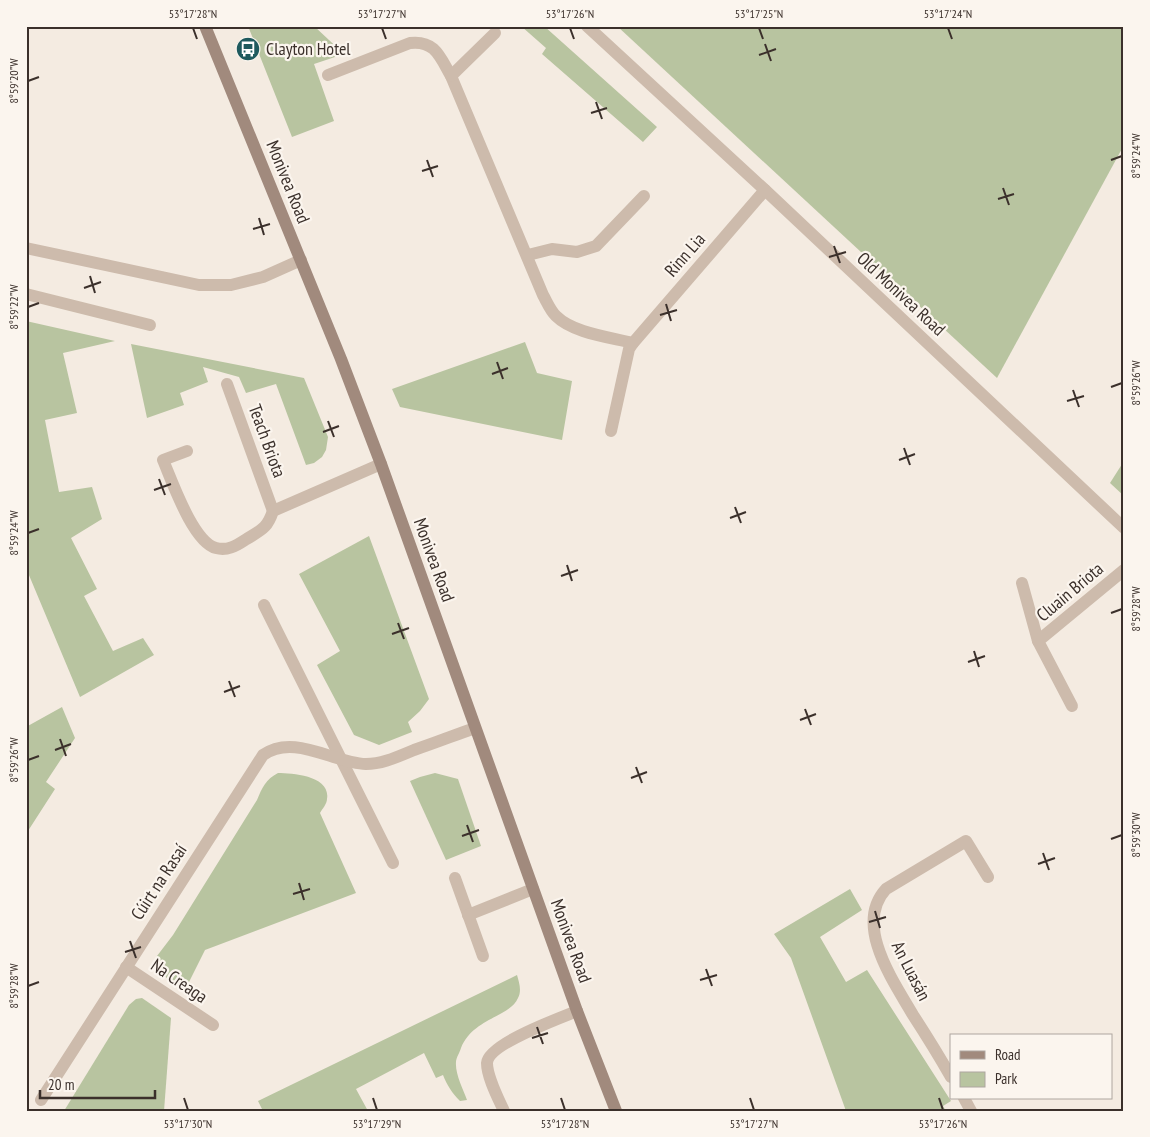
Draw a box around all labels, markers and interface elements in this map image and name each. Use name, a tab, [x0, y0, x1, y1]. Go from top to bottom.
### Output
text: 53°17'28"N	[169, 6, 217, 21]
text: 53°17'27"N	[358, 6, 406, 21]
text: 53°17'26"N	[546, 6, 594, 21]
text: 53°17'25"N	[735, 6, 783, 21]
text: 53°17'24"N	[924, 6, 972, 21]
bus stop icon: Clayton Hotel	[235, 36, 261, 62]
place label: Clayton Hotel	[266, 37, 351, 60]
text: 8°59'20"W	[6, 58, 21, 104]
text: 8°59'24"W	[1128, 133, 1143, 179]
street label: Monivea Road	[261, 137, 315, 227]
street label: Rinn Lia	[659, 228, 710, 281]
street label: Old Monivea Road	[852, 247, 950, 341]
text: 8°59'22"W	[6, 284, 21, 330]
text: 8°59'26"W	[1128, 360, 1143, 406]
street label: Teach Briota	[244, 401, 291, 481]
text: 8°59'24"W	[6, 510, 21, 556]
street label: Monivea Road	[409, 515, 460, 605]
street label: Cluain Briota	[1032, 557, 1108, 626]
text: 8°59'28"W	[1128, 586, 1143, 632]
text: 8°59'26"W	[6, 737, 21, 783]
text: 8°59'30"W	[1128, 812, 1143, 858]
street label: Cúirt na Rasaí	[126, 839, 192, 924]
street label: Monivea Road	[546, 896, 597, 986]
street label: An Luasán	[887, 937, 936, 1004]
street label: Na Creaga	[147, 953, 212, 1008]
text: 8°59'28"W	[6, 963, 21, 1009]
legend	[950, 1034, 1112, 1100]
text: Road	[995, 1045, 1021, 1064]
scale bar	[40, 1067, 155, 1099]
text: Park	[995, 1069, 1017, 1088]
text: 20 m	[48, 1075, 74, 1094]
text: 53°17'30"N	[164, 1116, 212, 1131]
text: 53°17'29"N	[353, 1116, 401, 1131]
text: 53°17'28"N	[541, 1116, 589, 1131]
text: 53°17'27"N	[730, 1116, 778, 1131]
text: 53°17'26"N	[919, 1116, 967, 1131]

